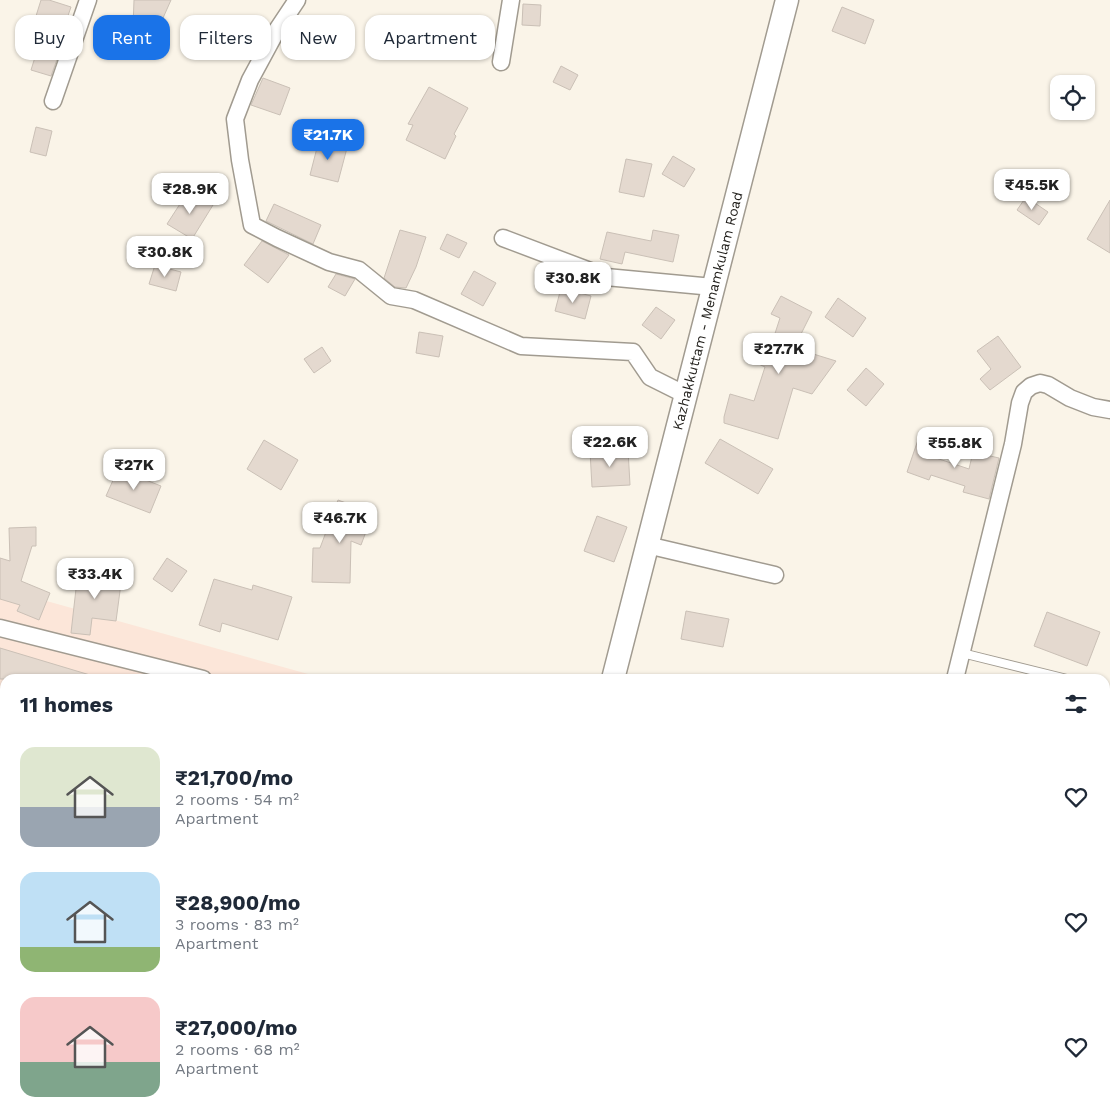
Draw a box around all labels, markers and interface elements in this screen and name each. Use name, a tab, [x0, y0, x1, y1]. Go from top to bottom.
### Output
chip: Buy	[15, 15, 83, 60]
chip: Rent	[93, 15, 170, 60]
chip: Filters	[180, 15, 271, 60]
chip: New	[281, 15, 355, 60]
chip: Apartment	[365, 15, 495, 60]
map controls	[1050, 75, 1095, 120]
button: locate	[1050, 75, 1095, 120]
pin: ₹21.7K	[287, 119, 369, 161]
text: ₹21.7K	[303, 125, 353, 144]
pin: ₹45.5K	[991, 168, 1073, 211]
pin: ₹28.9K	[149, 172, 231, 215]
text: ₹45.5K	[1005, 175, 1059, 194]
text: ₹28.9K	[163, 179, 217, 198]
street label: Kazhakkuttam - Menamkulam Road	[669, 190, 746, 432]
pin: ₹30.8K	[124, 236, 206, 278]
text: ₹30.8K	[137, 242, 193, 261]
pin: ₹30.8K	[532, 262, 614, 304]
text: ₹30.8K	[545, 268, 601, 287]
pin: ₹27.7K	[738, 332, 820, 375]
text: ₹27.7K	[754, 339, 804, 358]
pin: ₹22.6K	[569, 426, 651, 468]
pin: ₹55.8K	[914, 426, 996, 469]
text: ₹22.6K	[583, 432, 637, 451]
text: ₹55.8K	[928, 433, 982, 452]
pin: ₹27K	[104, 448, 164, 491]
text: ₹27K	[114, 455, 154, 474]
pin: ₹46.7K	[299, 502, 381, 544]
text: ₹46.7K	[313, 508, 367, 527]
pin: ₹33.4K	[54, 558, 136, 600]
text: ₹33.4K	[68, 564, 122, 583]
icon: filters	[1062, 690, 1090, 718]
text: 11 homes	[20, 692, 113, 717]
text: ₹21,700/mo	[175, 765, 293, 790]
icon: home	[60, 767, 120, 827]
icon: heart	[1062, 783, 1090, 811]
text: 2 rooms · 54 m²	[175, 790, 299, 809]
text: Apartment	[175, 809, 258, 828]
text: ₹28,900/mo	[175, 890, 300, 915]
icon: home	[60, 892, 120, 952]
icon: heart	[1062, 908, 1090, 936]
text: 3 rooms · 83 m²	[175, 915, 299, 934]
text: Apartment	[175, 934, 258, 953]
text: ₹27,000/mo	[175, 1015, 297, 1040]
icon: home	[60, 1017, 120, 1077]
icon: heart	[1062, 1033, 1090, 1061]
text: 2 rooms · 68 m²	[175, 1040, 300, 1059]
text: Apartment	[175, 1059, 258, 1078]

